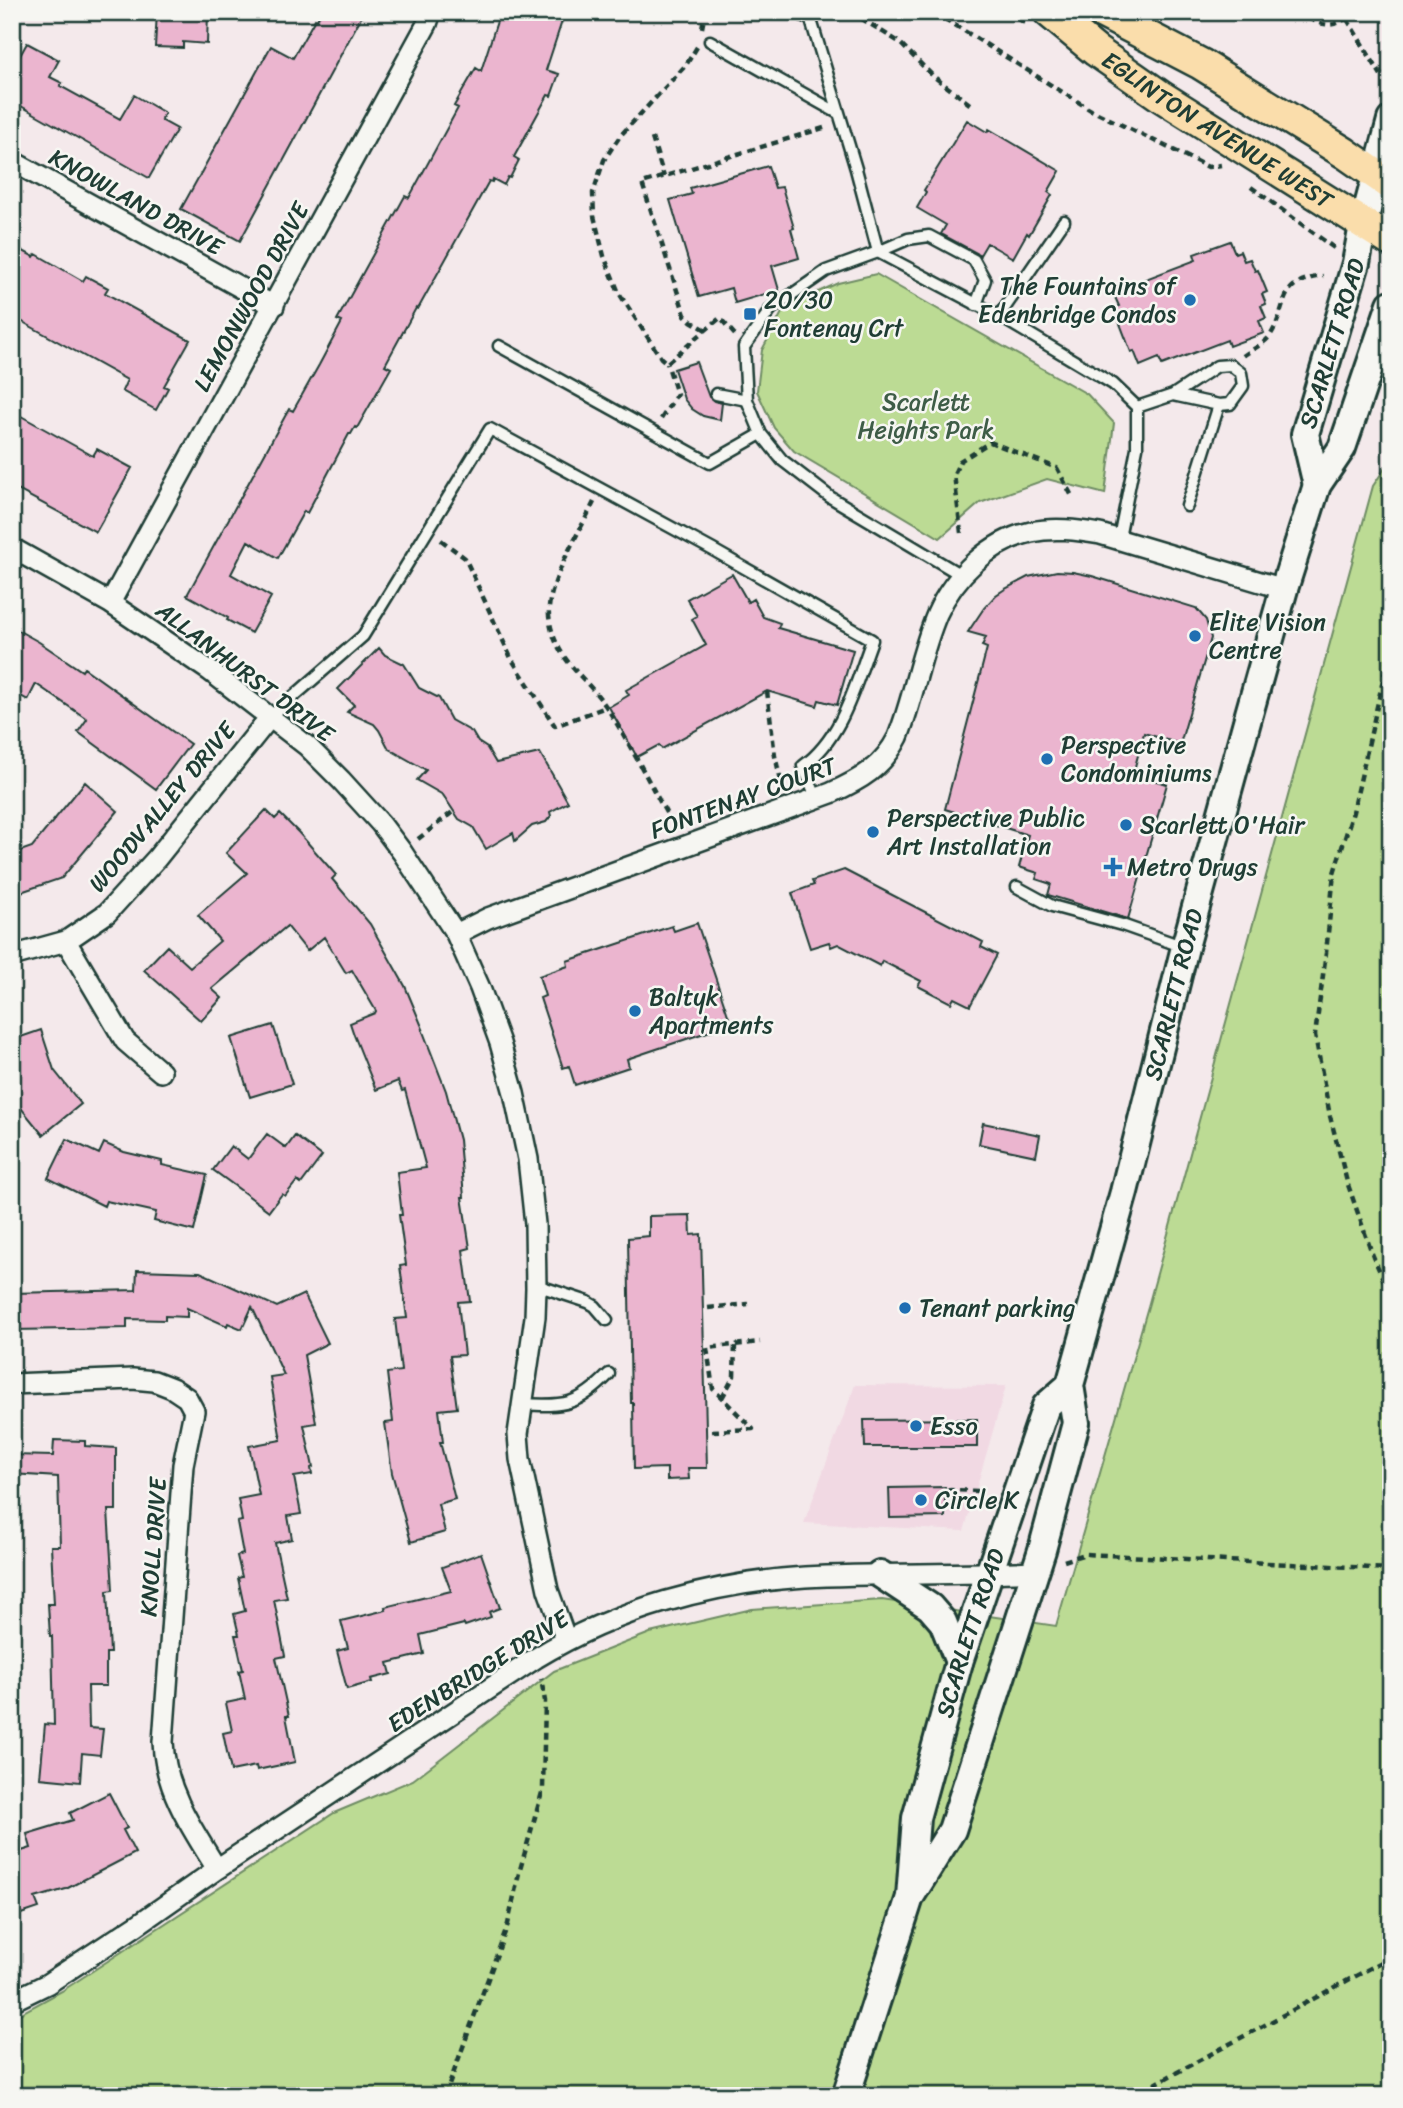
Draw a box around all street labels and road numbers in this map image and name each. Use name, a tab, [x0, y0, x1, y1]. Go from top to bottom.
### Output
street label: EGLINTON AVENUE WEST	[1093, 40, 1343, 222]
street label: KNOWLAND DRIVE	[41, 137, 233, 268]
street label: LEMONWOOD DRIVE	[181, 193, 321, 400]
street label: SCARLETT ROAD	[1287, 253, 1377, 434]
street label: ALLANHURST DRIVE	[146, 590, 345, 755]
street label: WOODVALLEY DRIVE	[78, 711, 248, 902]
street label: FONTENAY COURT	[644, 744, 843, 851]
street label: SCARLETT ROAD	[1132, 903, 1216, 1085]
street label: KNOLL DRIVE	[127, 1475, 179, 1618]
street label: SCARLETT ROAD	[924, 1542, 1017, 1722]
street label: EDENBRIDGE DRIVE	[379, 1597, 579, 1744]

